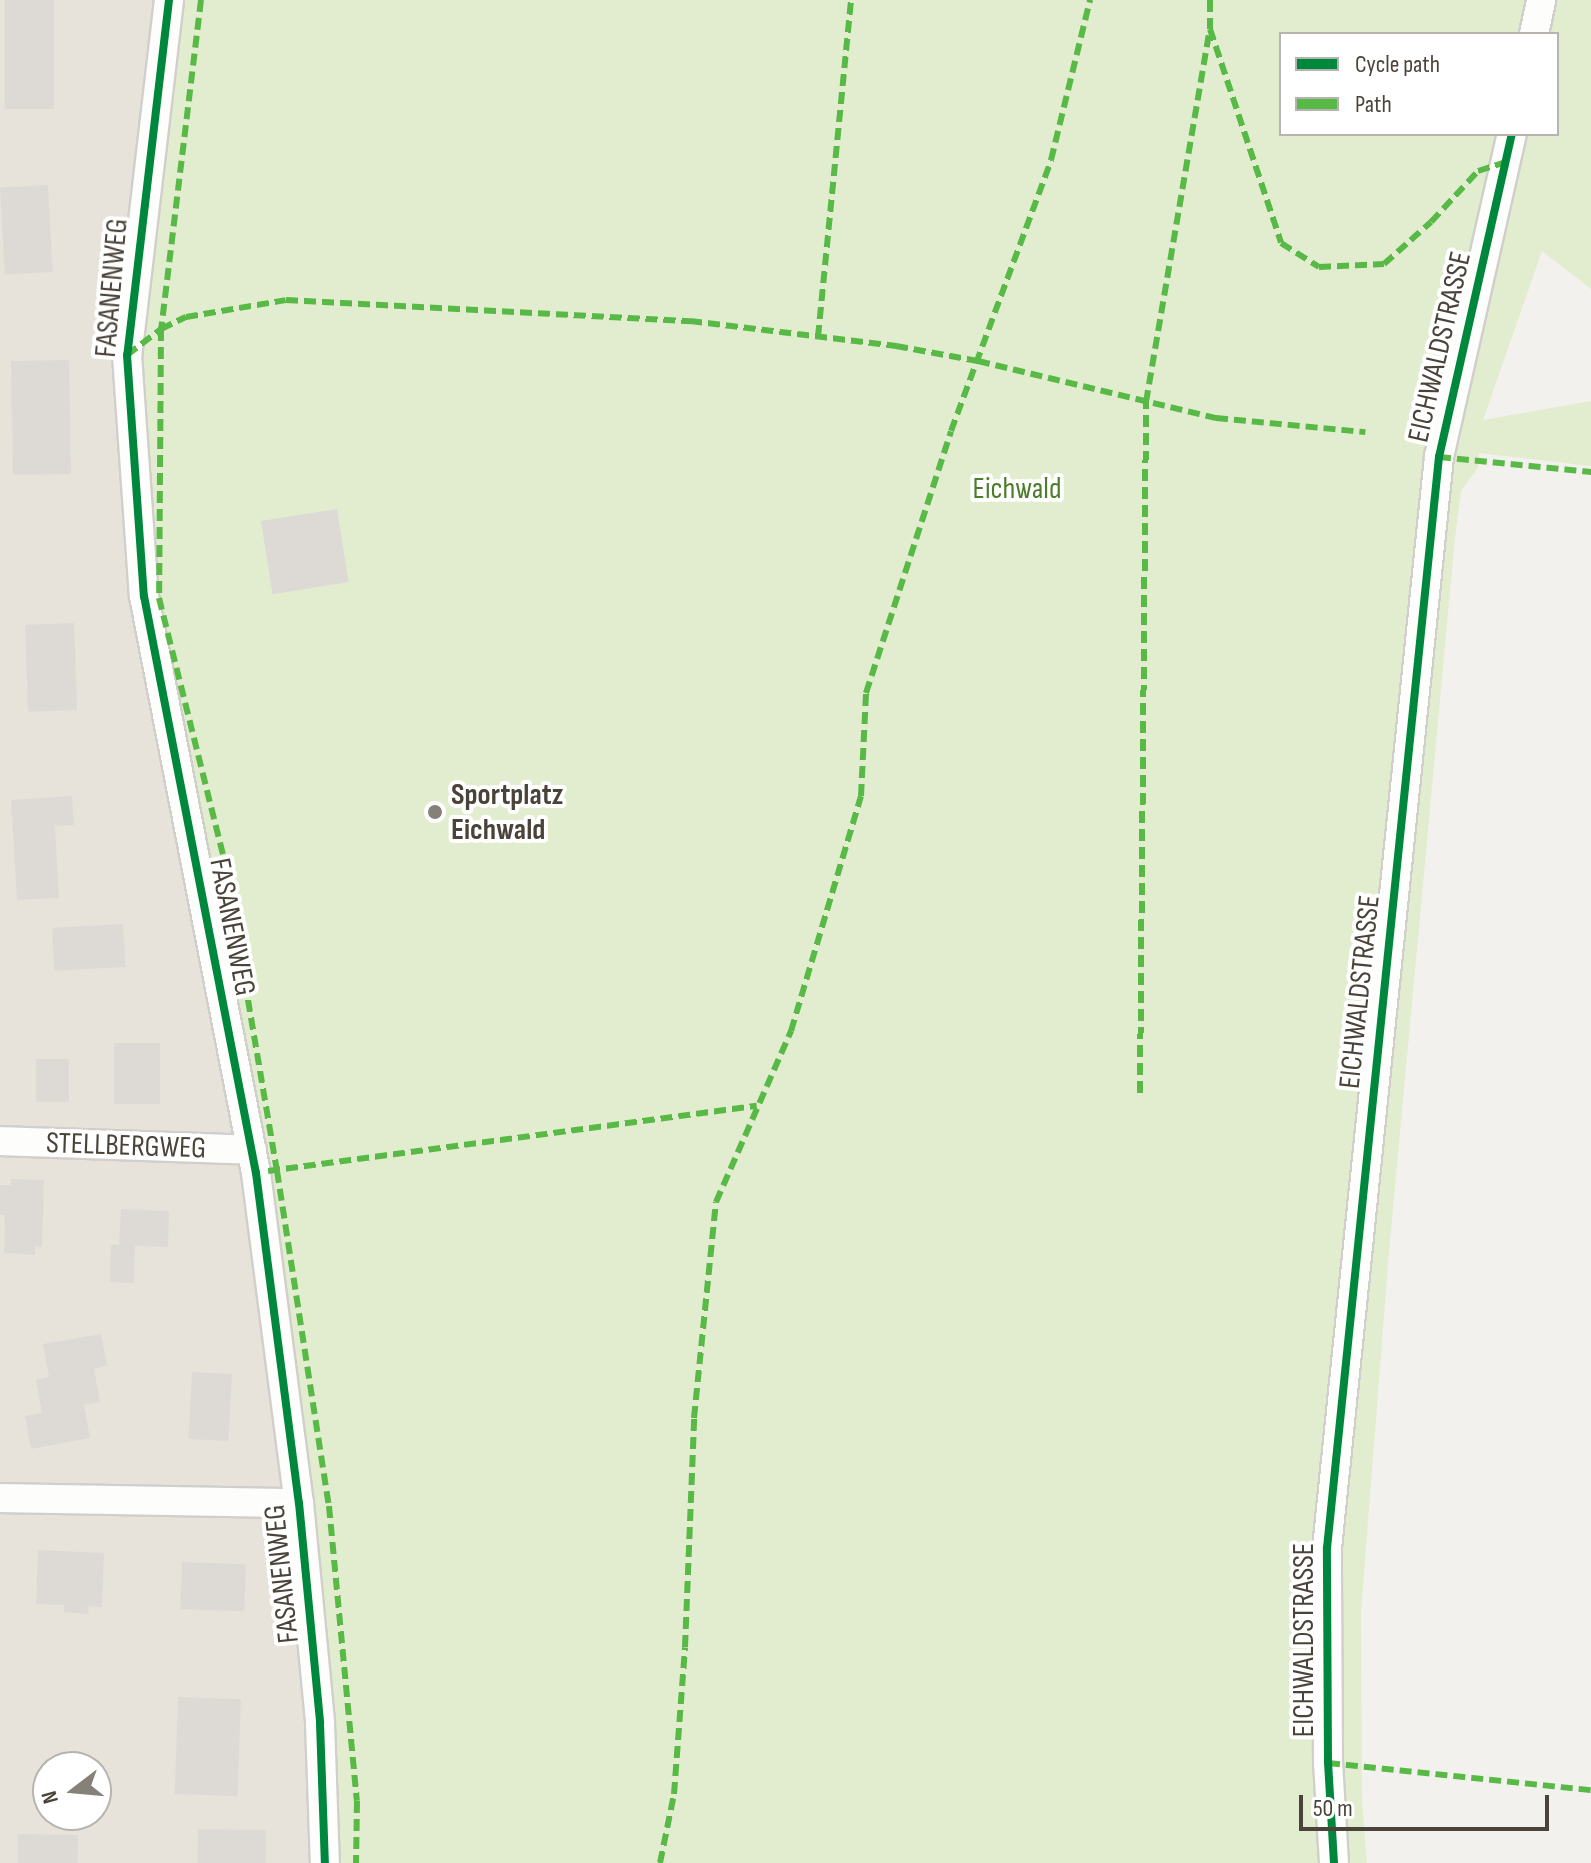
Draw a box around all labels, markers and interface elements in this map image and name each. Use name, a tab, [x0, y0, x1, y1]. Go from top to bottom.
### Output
legend	[1279, 32, 1559, 136]
text: Cycle path	[1355, 50, 1440, 79]
text: Path	[1355, 90, 1392, 119]
street label: FASANENWEG	[88, 217, 136, 359]
street label: EICHWALDSTRASSE	[1401, 248, 1479, 446]
park label: Eichwald	[973, 471, 1061, 507]
place label: Sportplatz Eichwald	[451, 777, 563, 848]
marker: Sportplatz Eichwald	[426, 803, 444, 821]
street label: FASANENWEG	[201, 855, 263, 999]
street label: EICHWALDSTRASSE	[1332, 893, 1388, 1091]
street label: STELLBERGWEG	[45, 1125, 207, 1167]
street label: FASANENWEG	[257, 1503, 307, 1645]
street label: EICHWALDSTRASSE	[1286, 1543, 1322, 1737]
north arrow	[32, 1751, 112, 1831]
scale bar	[1303, 1779, 1553, 1829]
text: N	[36, 1788, 65, 1807]
text: 50 m	[1313, 1794, 1353, 1823]

